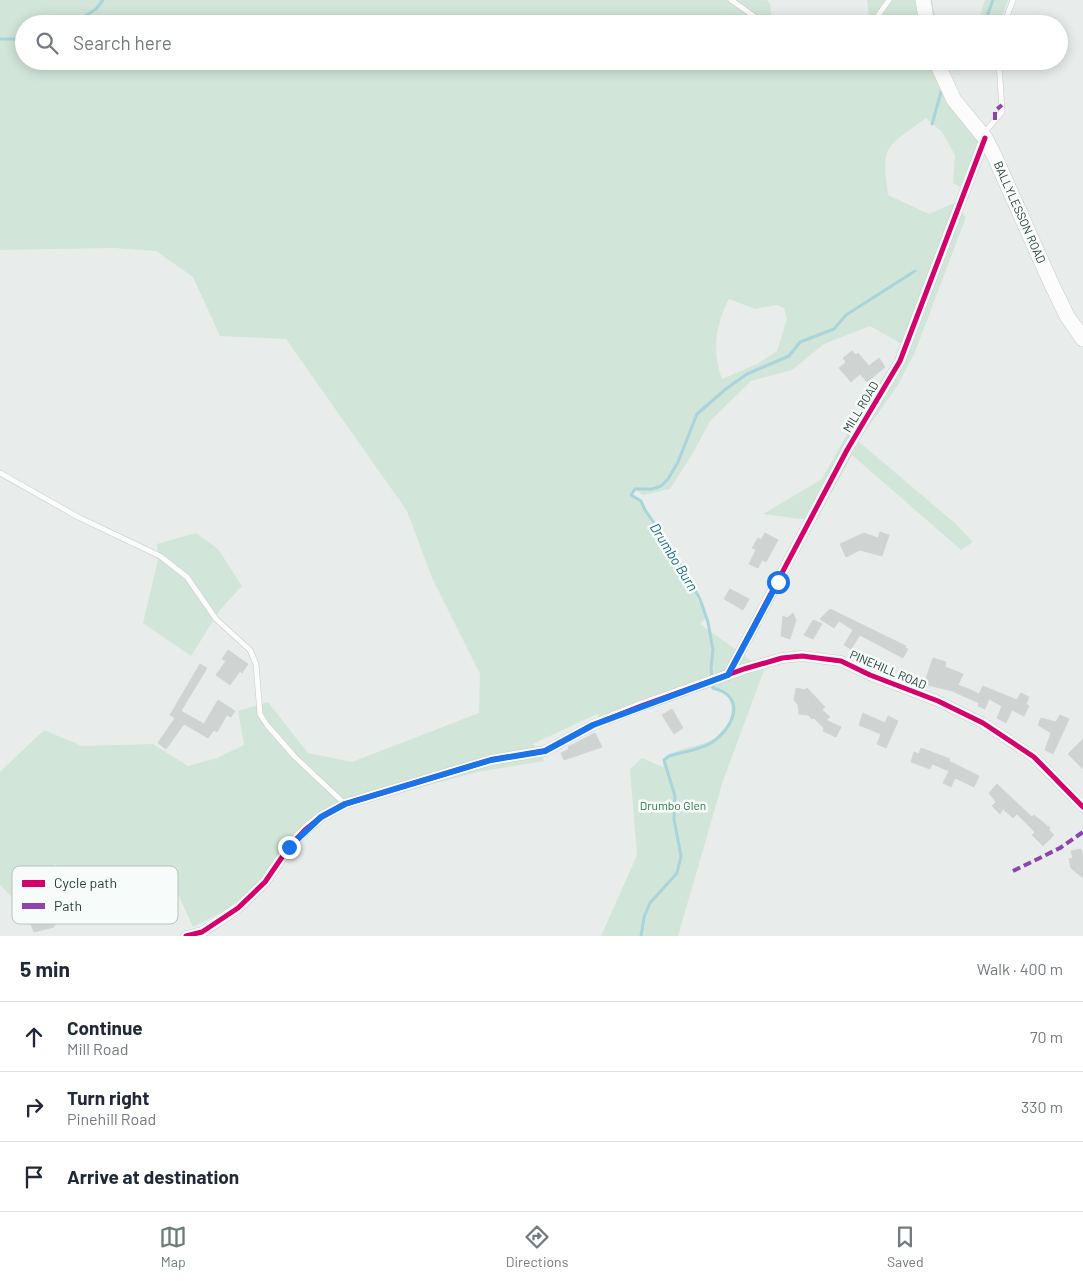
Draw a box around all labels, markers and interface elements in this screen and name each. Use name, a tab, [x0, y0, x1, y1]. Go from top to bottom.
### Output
search box	[15, 15, 1068, 70]
icon: search	[33, 29, 61, 57]
text: Search here	[73, 31, 172, 54]
street label: BALLYLESSON ROAD	[992, 159, 1049, 265]
street label: MILL ROAD	[839, 378, 881, 435]
water label: Drumbo Burn	[647, 520, 702, 594]
route start	[767, 571, 790, 594]
street label: PINEHILL ROAD	[848, 647, 929, 692]
park label: Drumbo Glen	[640, 798, 706, 812]
route end	[278, 836, 301, 859]
legend	[12, 866, 178, 924]
text: Cycle path	[54, 874, 117, 891]
text: Path	[54, 897, 82, 914]
text: 5 min	[20, 956, 70, 981]
text: Walk · 400 m	[977, 959, 1063, 978]
text: Continue	[67, 1016, 143, 1039]
icon: ahead	[20, 1023, 48, 1051]
text: 70 m	[1030, 1027, 1063, 1046]
text: Mill Road	[67, 1039, 128, 1058]
text: Turn right	[67, 1086, 149, 1109]
icon: right	[20, 1093, 48, 1121]
text: 330 m	[1021, 1097, 1063, 1116]
text: Pinehill Road	[67, 1109, 156, 1128]
icon: arrive	[20, 1163, 48, 1191]
text: Arrive at destination	[67, 1165, 239, 1188]
tab: Map	[159, 1223, 187, 1270]
tab: Directions	[506, 1223, 568, 1270]
tab: Saved	[887, 1223, 924, 1270]

